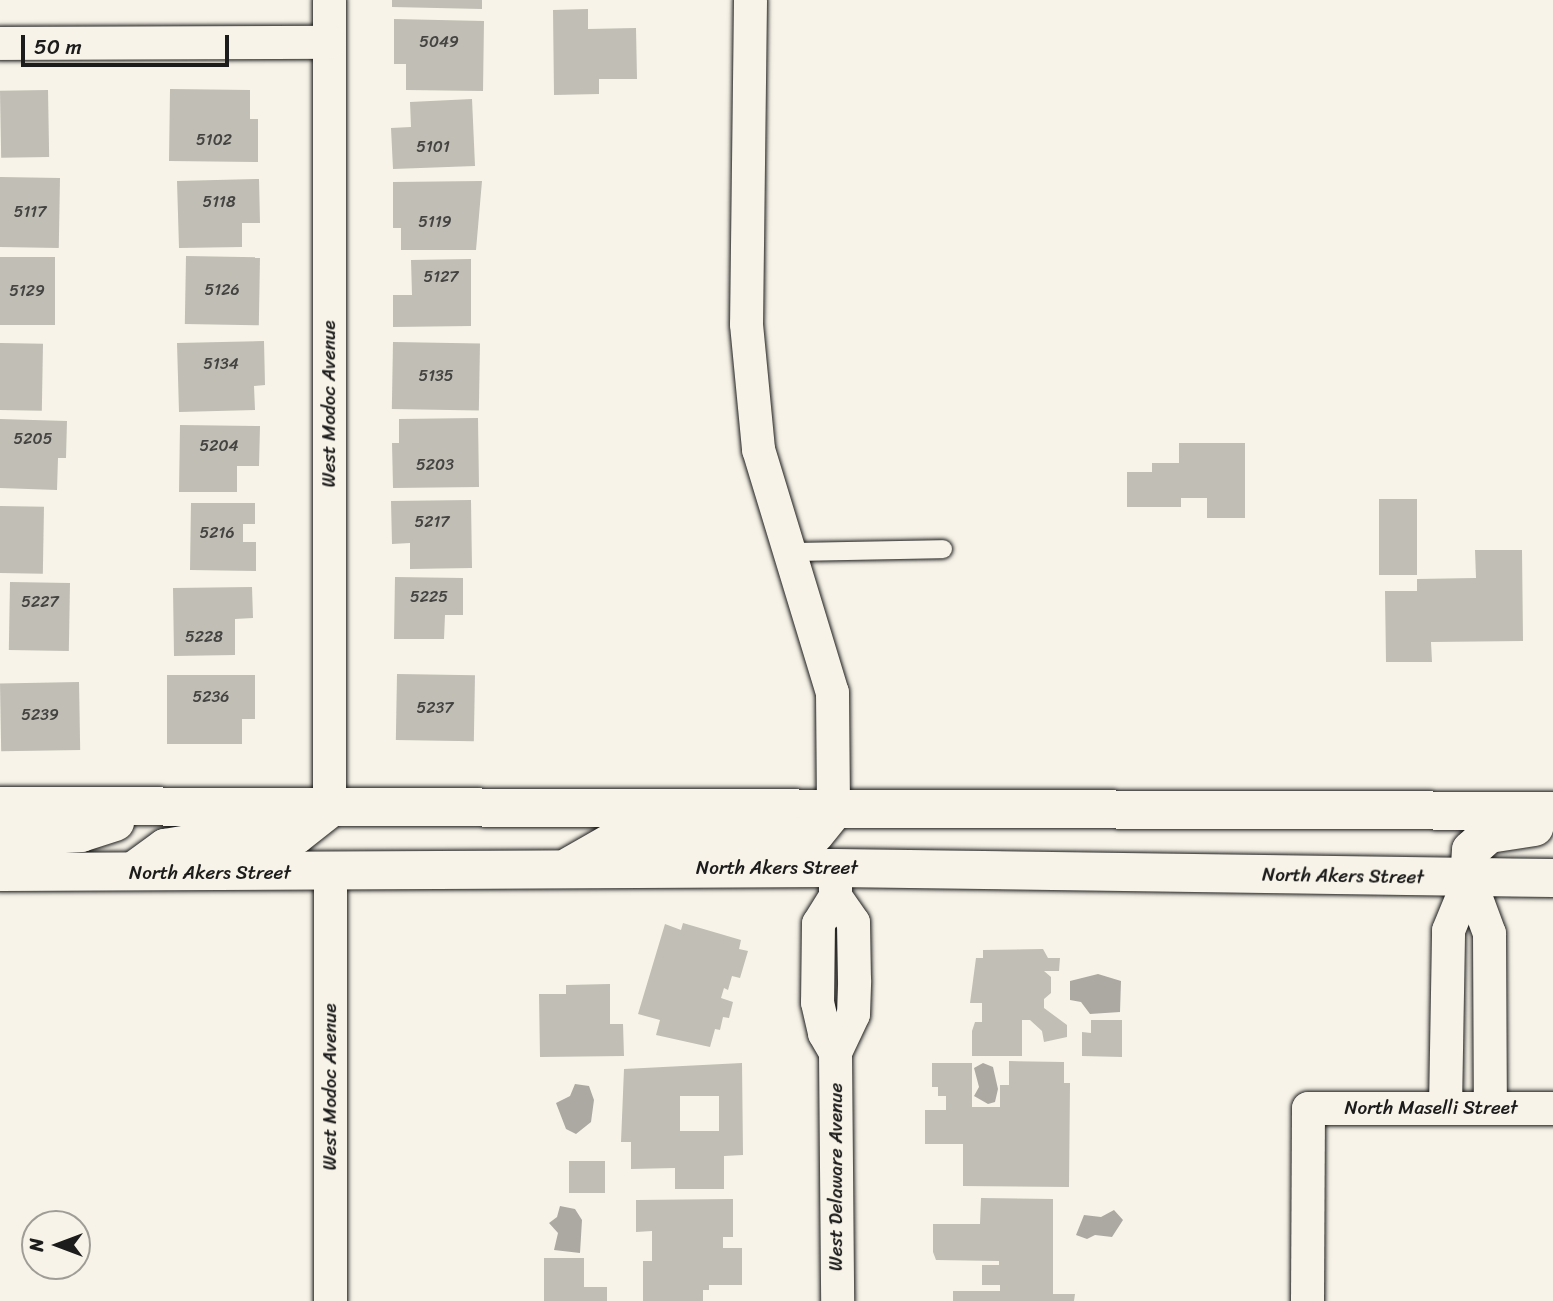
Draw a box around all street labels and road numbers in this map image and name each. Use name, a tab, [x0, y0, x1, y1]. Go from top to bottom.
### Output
street label: West Modoc Avenue	[318, 321, 340, 487]
street label: North Akers Street	[696, 857, 858, 879]
street label: North Akers Street	[129, 862, 291, 884]
street label: North Akers Street	[1262, 863, 1424, 889]
street label: West Modoc Avenue	[319, 1004, 341, 1170]
street label: West Delaware Avenue	[825, 1083, 847, 1271]
street label: North Maselli Street	[1344, 1097, 1518, 1119]

